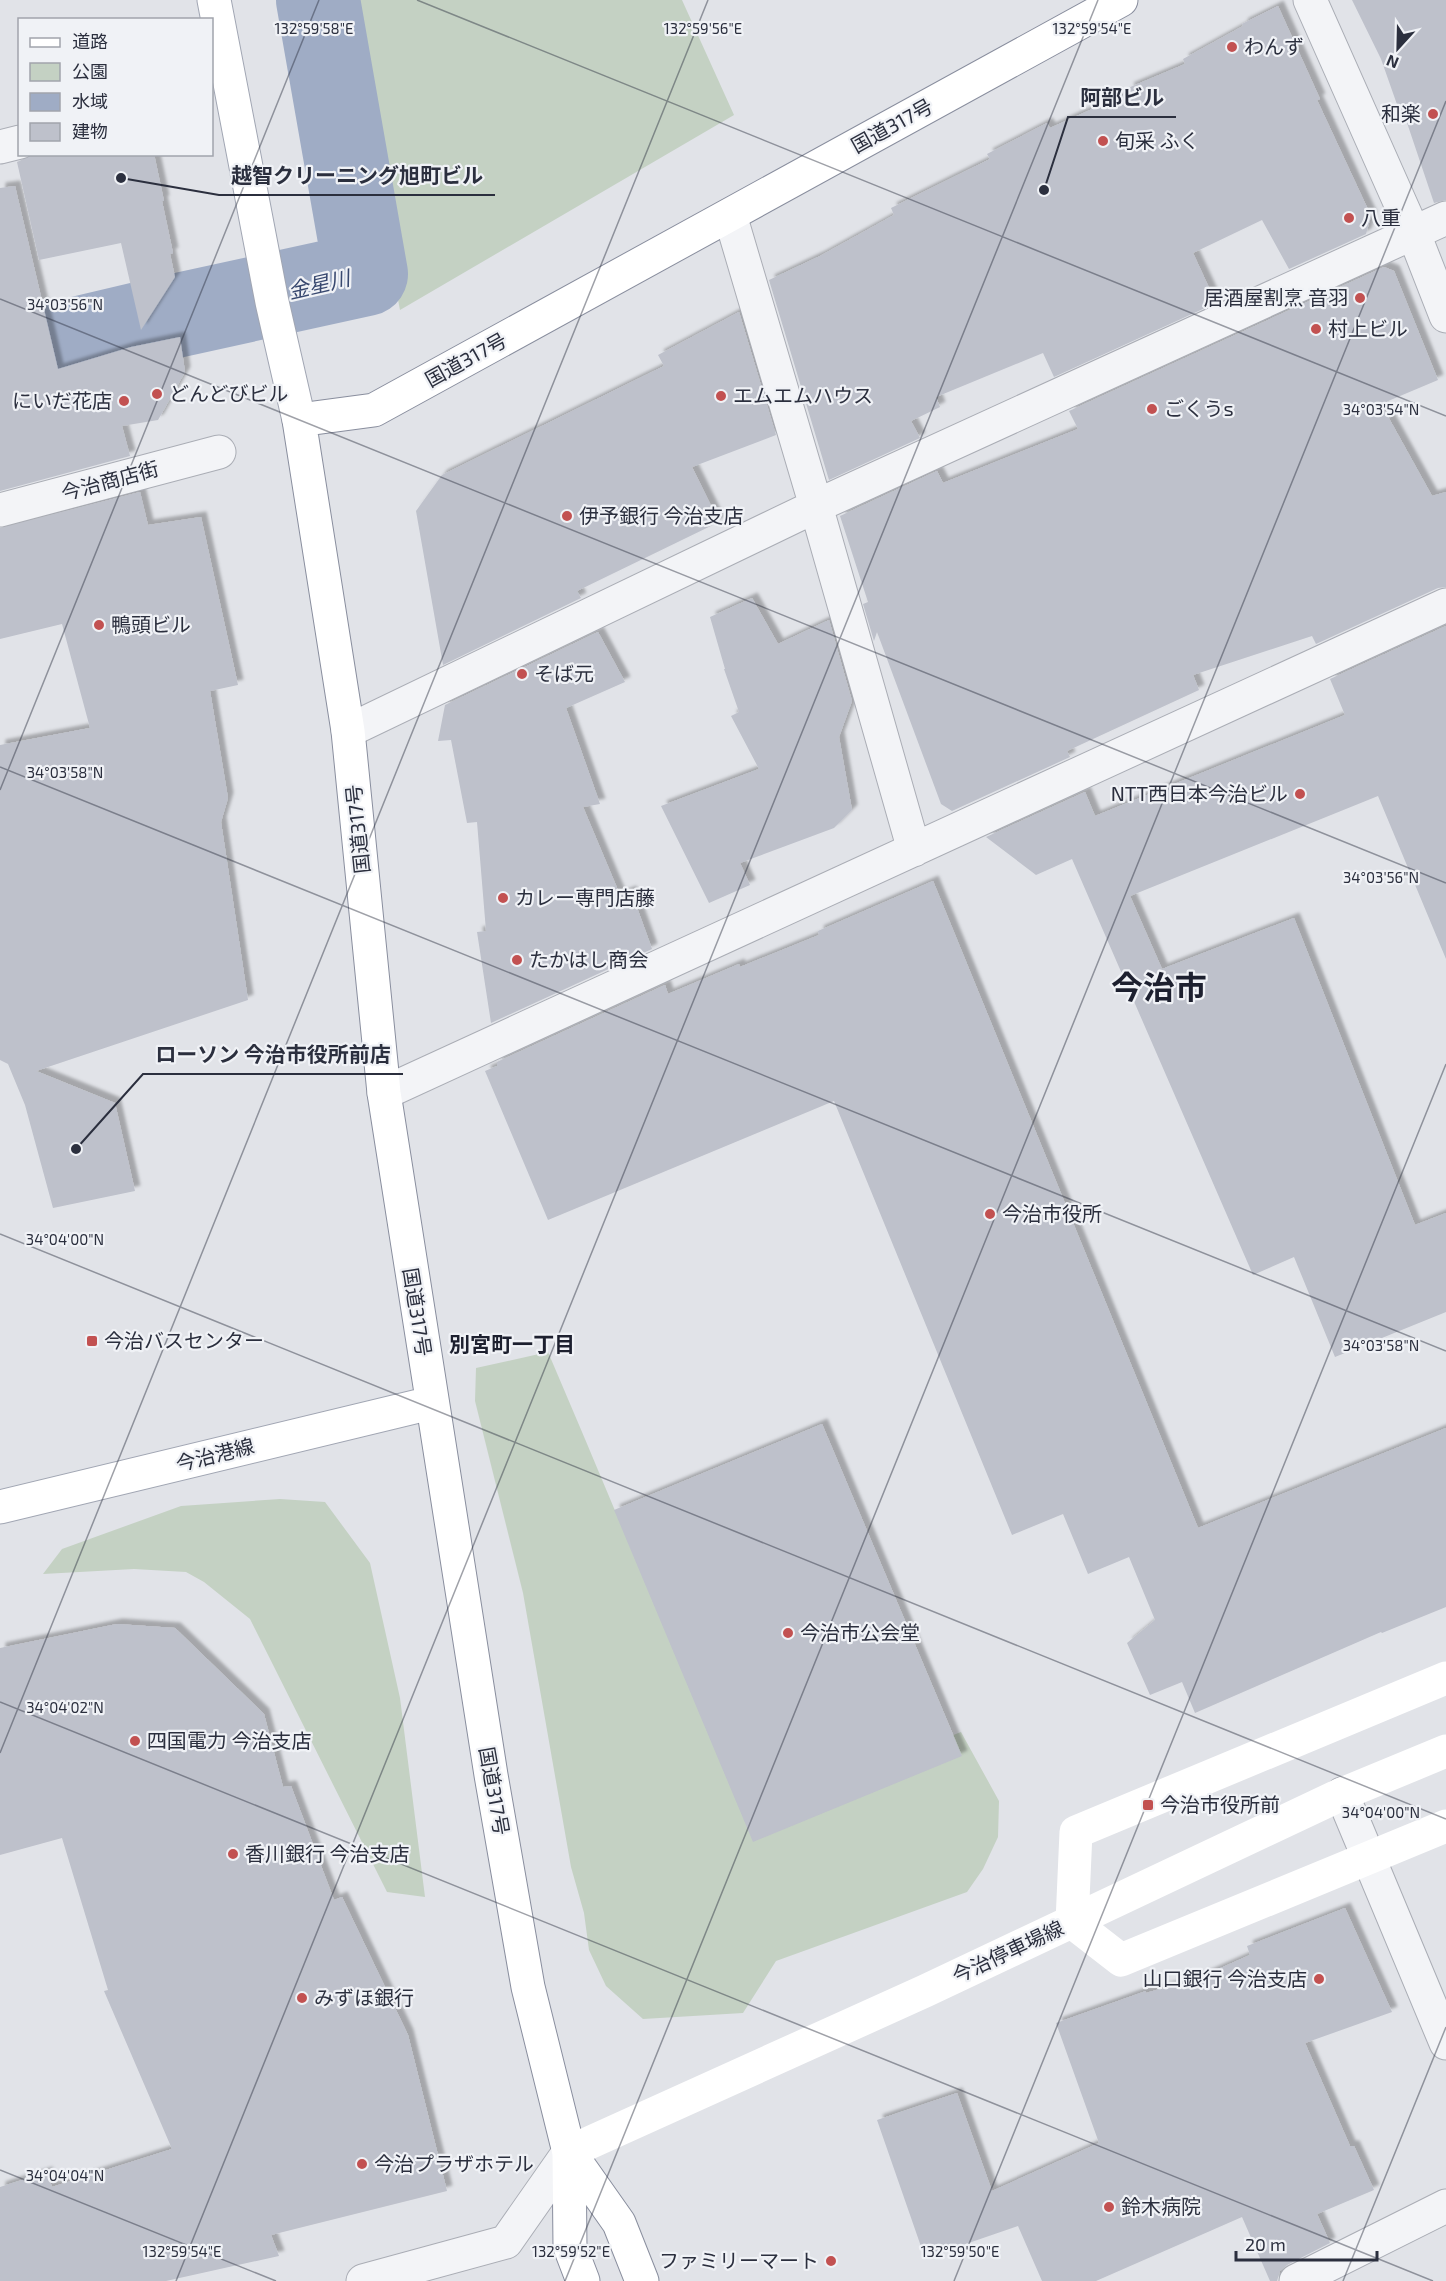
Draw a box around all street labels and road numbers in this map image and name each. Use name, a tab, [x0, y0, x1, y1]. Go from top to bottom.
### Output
street label: 国道317号	[847, 93, 936, 157]
street label: 国道317号	[421, 327, 510, 391]
street label: 今治商店街	[58, 456, 161, 505]
street label: 国道317号	[340, 783, 374, 875]
street label: 国道317号	[399, 1266, 437, 1358]
street label: 今治港線	[173, 1433, 256, 1475]
street label: 国道317号	[475, 1745, 515, 1837]
street label: 今治停車場線	[948, 1915, 1067, 1987]

